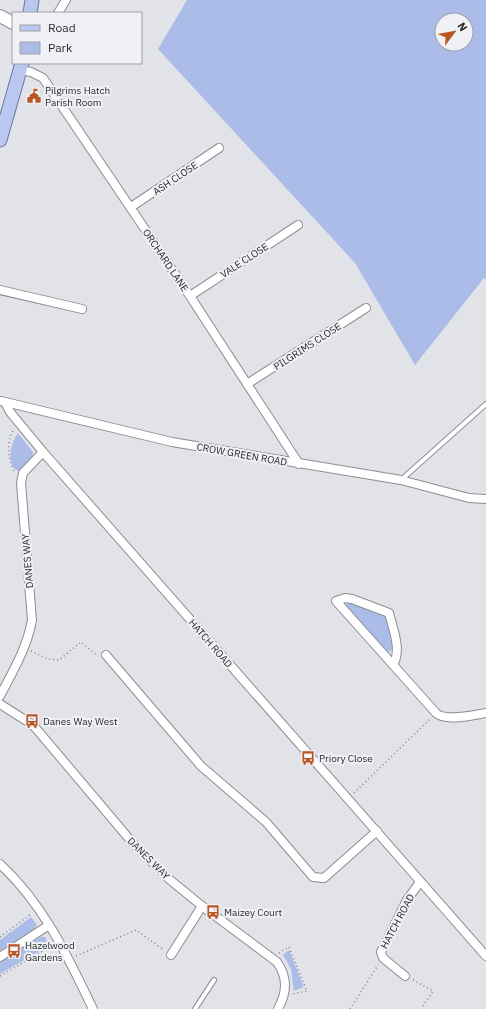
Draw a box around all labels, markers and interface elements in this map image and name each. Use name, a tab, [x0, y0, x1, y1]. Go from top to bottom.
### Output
legend	[12, 12, 142, 64]
north arrow	[434, 12, 474, 52]
text: Road	[48, 20, 76, 35]
text: N	[454, 20, 471, 34]
text: Park	[48, 40, 73, 55]
place label: Pilgrims Hatch Parish Room	[45, 84, 110, 109]
public building icon: Pilgrims Hatch Parish Room	[26, 88, 42, 104]
street label: ASH CLOSE	[150, 159, 200, 198]
street label: ORCHARD LANE	[140, 226, 191, 294]
street label: VALE CLOSE	[218, 240, 271, 281]
street label: PILGRIMS CLOSE	[271, 320, 344, 373]
street label: CROW GREEN ROAD	[196, 440, 288, 469]
street label: DANES WAY	[19, 533, 36, 589]
street label: HATCH ROAD	[186, 616, 236, 671]
bus stop icon: Danes Way West	[24, 713, 40, 729]
place label: Danes Way West	[43, 715, 118, 728]
bus stop icon: Priory Close	[300, 750, 316, 766]
place label: Priory Close	[319, 752, 373, 765]
street label: DANES WAY	[125, 834, 173, 882]
street label: HATCH ROAD	[378, 891, 417, 951]
bus stop icon: Maizey Court	[205, 904, 221, 920]
place label: Maizey Court	[224, 906, 282, 919]
place label: Hazelwood Gardens	[25, 939, 75, 964]
bus stop icon: Hazelwood Gardens	[6, 943, 22, 959]

